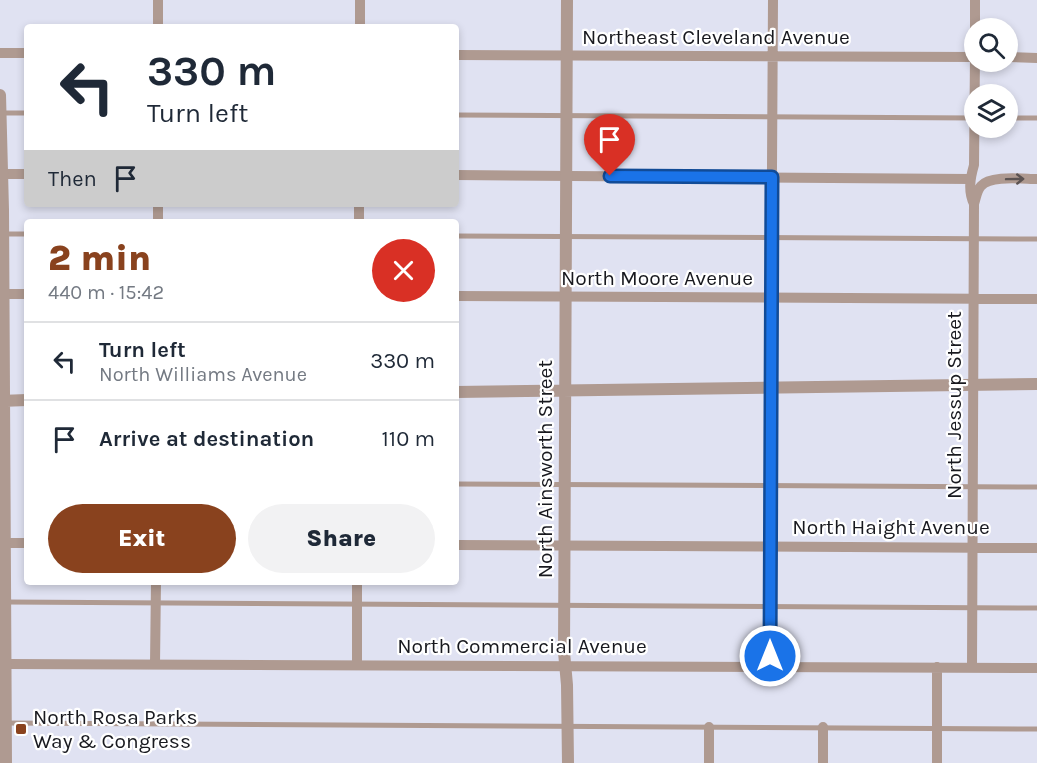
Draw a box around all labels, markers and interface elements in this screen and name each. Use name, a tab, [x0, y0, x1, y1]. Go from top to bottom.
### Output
map controls	[964, 18, 1018, 138]
button: search	[964, 18, 1018, 72]
street label: Northeast Cleveland Avenue	[582, 25, 850, 49]
text: 330 m	[147, 46, 276, 96]
icon: left	[48, 48, 126, 126]
button: layers	[964, 84, 1018, 138]
text: Turn left	[147, 97, 248, 129]
pin	[584, 114, 635, 176]
icon: arrive	[593, 123, 626, 156]
icon: arrive	[109, 162, 142, 195]
text: Then	[48, 166, 97, 192]
one-way arrow	[1005, 173, 1025, 185]
text: 2 min	[48, 237, 151, 279]
button: close	[372, 239, 435, 302]
street label: North Moore Avenue	[561, 266, 753, 290]
text: 440 m · 15:42	[48, 281, 164, 304]
street label: North Jessup Street	[942, 311, 966, 499]
text: Turn left	[99, 337, 186, 363]
icon: left	[48, 345, 81, 378]
text: 330 m	[370, 348, 435, 374]
street label: North Ainsworth Street	[533, 360, 557, 578]
text: North Williams Avenue	[99, 363, 307, 386]
icon: arrive	[48, 423, 81, 456]
text: Arrive at destination	[99, 426, 314, 452]
text: 110 m	[382, 426, 435, 452]
button: Exit	[48, 504, 236, 573]
button: Share	[248, 504, 435, 573]
street label: North Haight Avenue	[792, 515, 990, 539]
position arrow	[738, 624, 802, 688]
street label: North Commercial Avenue	[397, 634, 647, 658]
place label: North Rosa Parks Way & Congress	[33, 705, 198, 753]
marker: North Rosa Parks Way & Congress	[14, 722, 28, 736]

